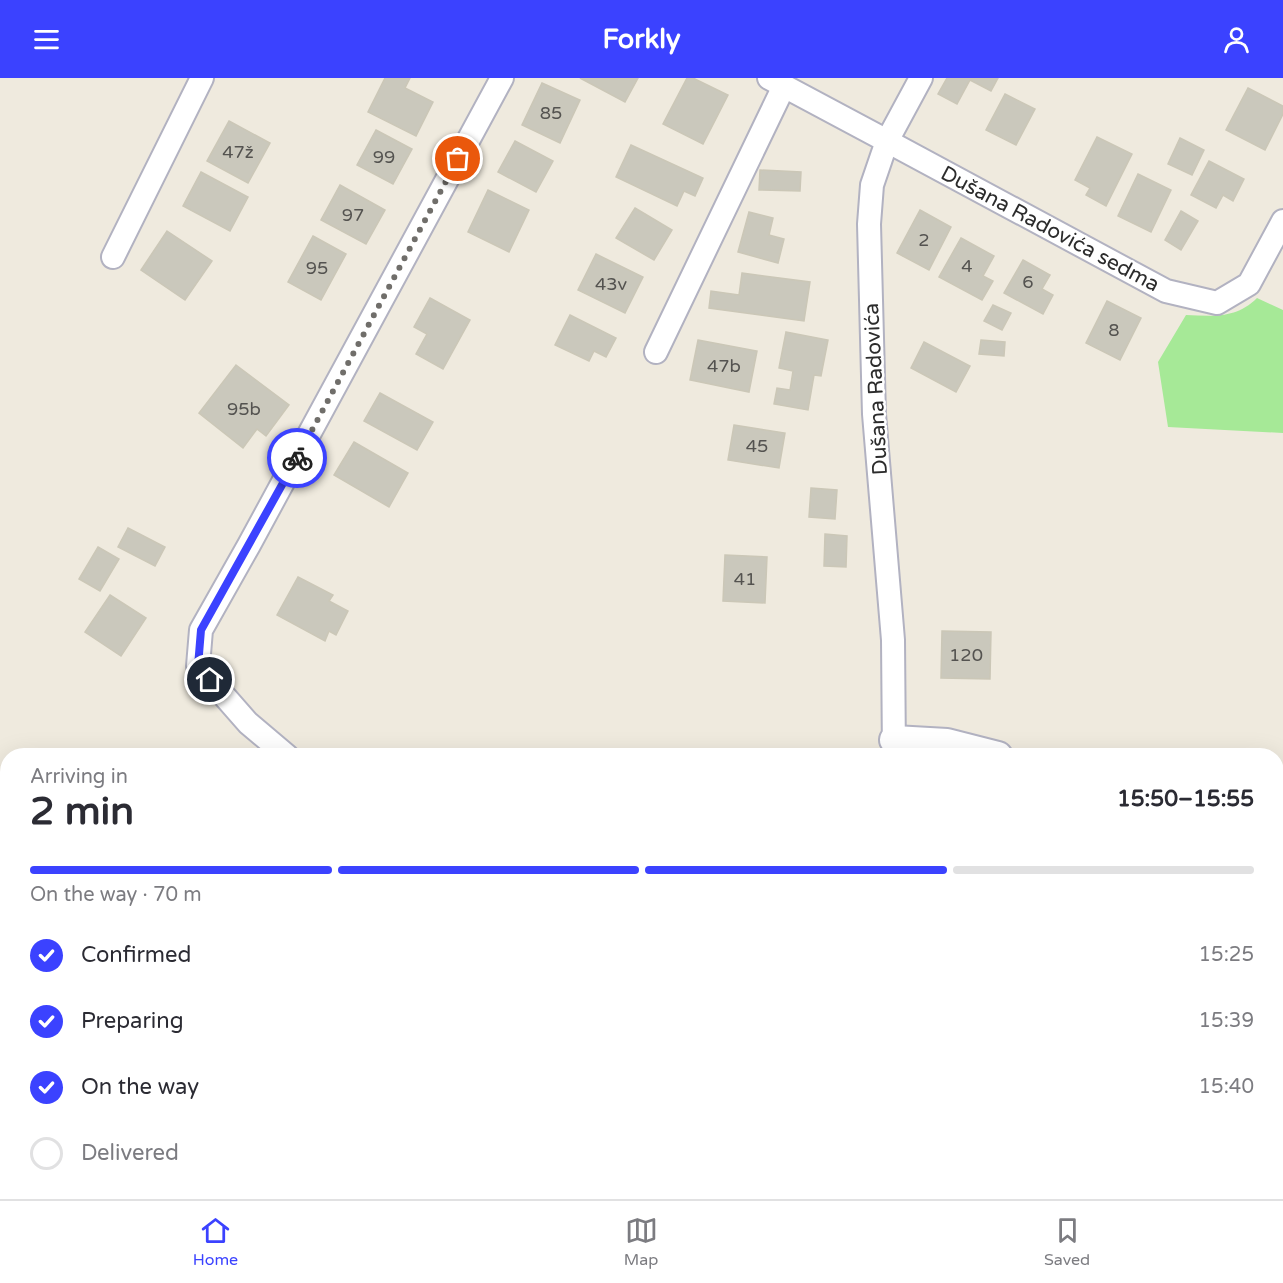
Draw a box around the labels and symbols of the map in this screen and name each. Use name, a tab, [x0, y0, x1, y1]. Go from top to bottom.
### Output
house number: 85	[540, 102, 562, 124]
pin	[432, 133, 483, 184]
house number: 47ž	[222, 141, 254, 163]
house number: 99	[373, 146, 395, 168]
street label: Dušana Radovića sedma	[936, 161, 1164, 297]
house number: 97	[342, 204, 364, 226]
house number: 2	[918, 229, 930, 251]
house number: 4	[961, 255, 973, 277]
house number: 95	[306, 257, 328, 279]
house number: 6	[1022, 271, 1034, 293]
house number: 43v	[595, 273, 628, 295]
street label: Dušana Radovića	[859, 302, 893, 476]
house number: 8	[1108, 319, 1120, 341]
house number: 47b	[707, 355, 741, 377]
house number: 95b	[227, 398, 261, 420]
courier	[267, 428, 327, 488]
house number: 45	[746, 435, 768, 457]
house number: 41	[734, 568, 756, 590]
house number: 120	[949, 644, 983, 666]
pin	[184, 654, 235, 705]

